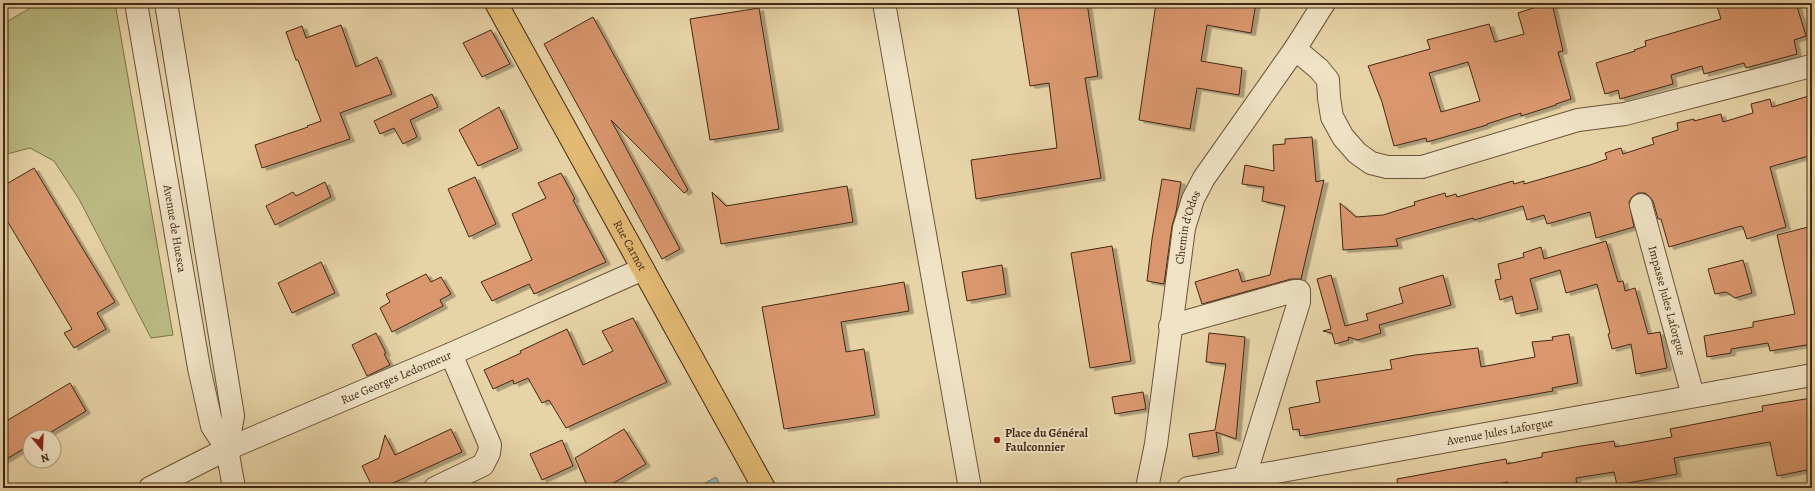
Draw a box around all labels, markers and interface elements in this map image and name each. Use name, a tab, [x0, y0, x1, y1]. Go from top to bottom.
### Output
street label: Avenue de Huesca	[159, 183, 190, 274]
street label: Chemin d'Odos	[1171, 187, 1204, 265]
street label: Rue Carnot	[610, 217, 650, 274]
street label: Impasse Jules Laforgue	[1644, 244, 1690, 357]
street label: Rue Georges Ledormeur	[338, 347, 454, 408]
street label: Avenue Jules Laforgue	[1445, 414, 1554, 449]
place label: Place du Général Faulconnier	[1005, 425, 1089, 455]
north arrow	[22, 429, 62, 469]
marker: Place du Général Faulconnier	[992, 435, 1002, 445]
text: N	[39, 450, 51, 466]

